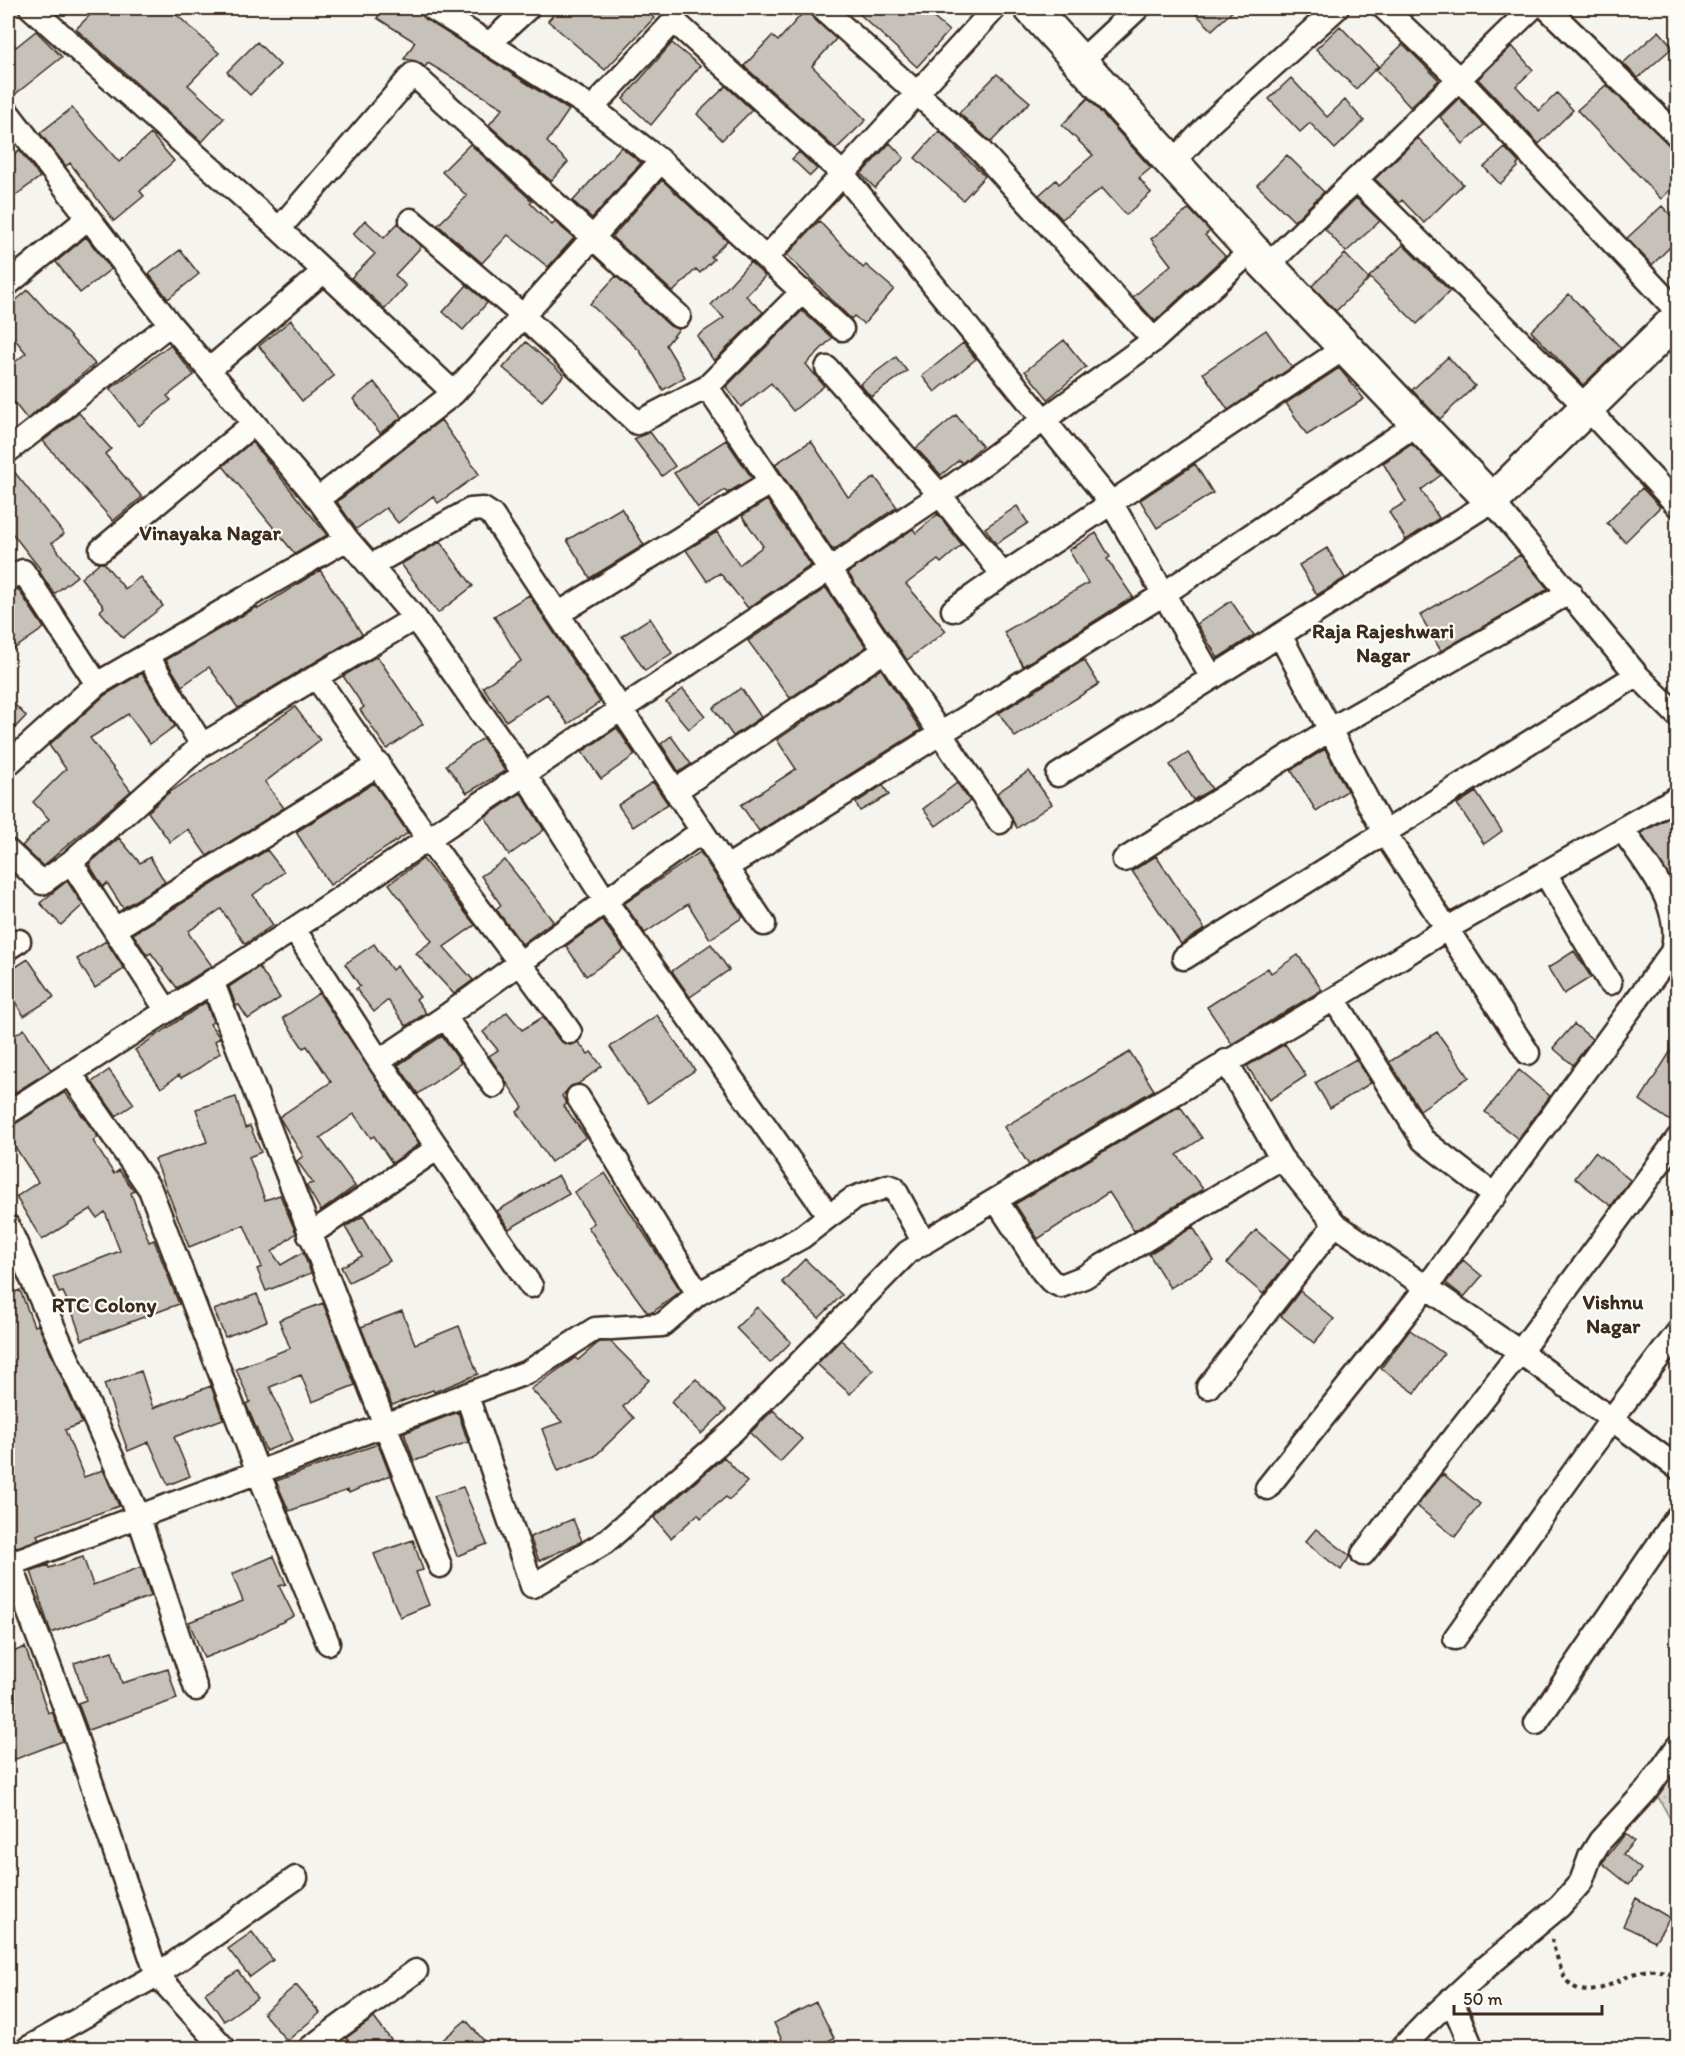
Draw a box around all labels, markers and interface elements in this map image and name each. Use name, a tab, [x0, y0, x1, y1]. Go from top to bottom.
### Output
district label: Vinayaka Nagar	[139, 520, 282, 546]
district label: Raja Rajeshwari Nagar	[1312, 618, 1454, 668]
district label: Vishnu Nagar	[1582, 1289, 1644, 1339]
district label: RTC Colony	[52, 1292, 157, 1318]
scale bar	[1454, 1978, 1602, 2016]
text: 50 m	[1463, 1988, 1503, 2010]

